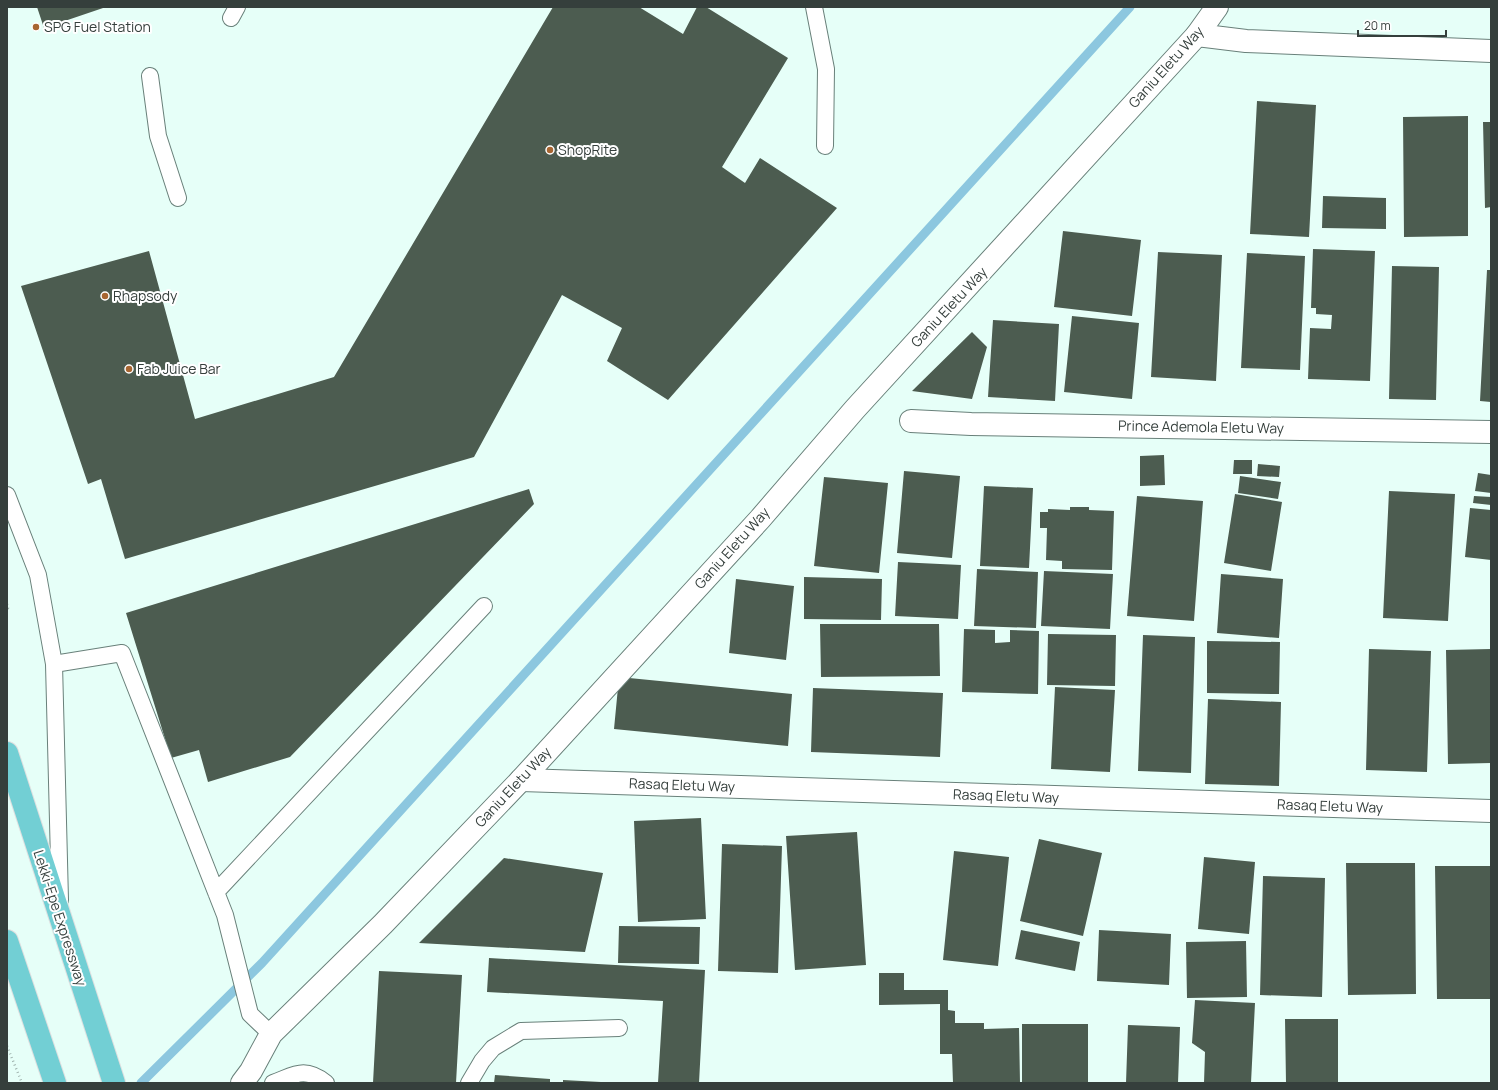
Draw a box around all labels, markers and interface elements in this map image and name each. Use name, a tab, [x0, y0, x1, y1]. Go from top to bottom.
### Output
scale bar	[1358, 12, 1446, 38]
place label: SPG Fuel Station	[44, 17, 151, 36]
text: 20 m	[1364, 17, 1391, 34]
street label: Ganiu Eletu Way	[1124, 21, 1208, 112]
marker: SPG Fuel Station	[31, 22, 41, 32]
place label: ShopRite	[558, 140, 617, 159]
marker: ShopRite	[545, 145, 555, 155]
street label: Ganiu Eletu Way	[906, 262, 991, 351]
place label: Rhapsody	[113, 286, 178, 305]
marker: Rhapsody	[100, 291, 110, 301]
place label: Fab Juice Bar	[137, 359, 221, 378]
marker: Fab Juice Bar	[124, 364, 134, 374]
street label: Prince Ademola Eletu Way	[1118, 416, 1285, 437]
street label: Ganiu Eletu Way	[690, 502, 774, 593]
street label: Ganiu Eletu Way	[470, 742, 555, 831]
street label: Rasaq Eletu Way	[629, 773, 736, 796]
street label: Rasaq Eletu Way	[953, 784, 1060, 807]
street label: Rasaq Eletu Way	[1277, 794, 1384, 817]
street label: Lekki-Epe Expressway	[30, 847, 92, 989]

